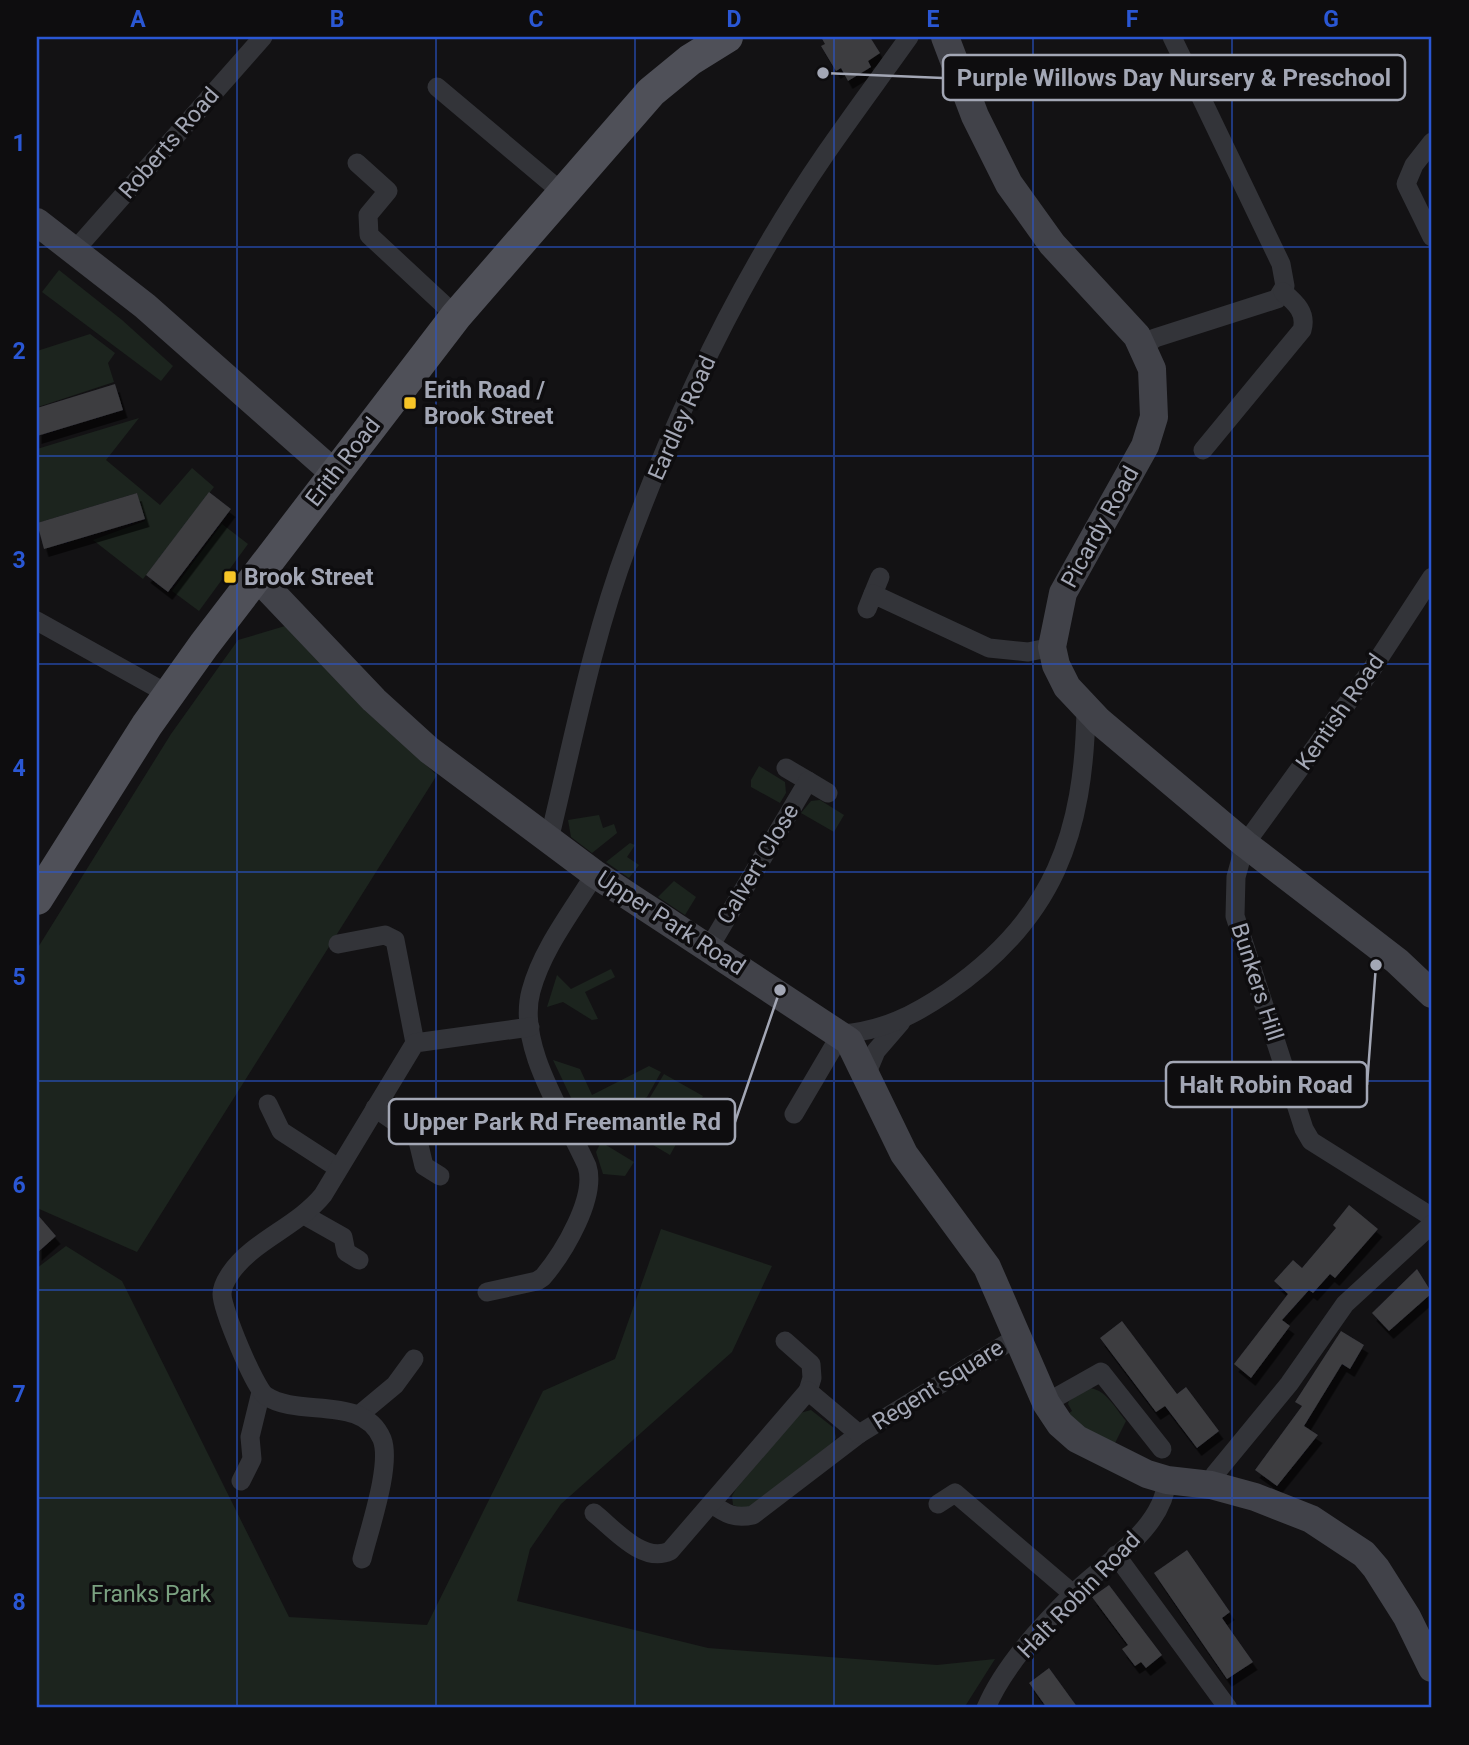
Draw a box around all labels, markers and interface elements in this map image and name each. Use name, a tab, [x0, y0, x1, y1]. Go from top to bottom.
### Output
text: A	[130, 6, 146, 33]
text: B	[330, 6, 344, 33]
text: C	[528, 6, 544, 33]
text: D	[727, 6, 741, 33]
text: E	[927, 6, 940, 33]
text: F	[1126, 6, 1139, 33]
text: G	[1323, 6, 1339, 33]
callout: Purple Willows Day Nursery & Preschool	[943, 55, 1405, 100]
text: Purple Willows Day Nursery & Preschool	[957, 64, 1391, 92]
street label: Roberts Road	[113, 82, 225, 204]
text: 1	[12, 130, 26, 157]
text: 2	[12, 338, 26, 365]
street label: Eardley Road	[643, 352, 721, 484]
place label: Erith Road / Brook Street	[424, 377, 554, 430]
marker: Erith Road / Brook Street	[402, 395, 418, 411]
street label: Erith Road	[300, 412, 386, 512]
street label: Picardy Road	[1056, 462, 1144, 592]
text: 3	[12, 547, 26, 574]
place label: Brook Street	[244, 564, 374, 591]
marker: Brook Street	[222, 569, 238, 585]
street label: Kentish Road	[1290, 649, 1390, 775]
text: 4	[12, 755, 26, 782]
street label: Calvert Close	[712, 799, 804, 929]
street label: Upper Park Road	[592, 865, 750, 981]
street label: Bunkers Hill	[1225, 920, 1289, 1044]
text: 5	[12, 964, 26, 991]
callout: Halt Robin Road	[1166, 1062, 1367, 1107]
text: Halt Robin Road	[1179, 1071, 1353, 1099]
callout: Upper Park Rd Freemantle Rd	[389, 1099, 735, 1144]
text: Upper Park Rd Freemantle Rd	[403, 1108, 721, 1136]
text: 6	[12, 1172, 26, 1199]
street label: Regent Square	[868, 1334, 1008, 1436]
text: 7	[12, 1381, 26, 1408]
street label: Halt Robin Road	[1012, 1526, 1146, 1664]
park label: Franks Park	[91, 1581, 212, 1608]
text: 8	[12, 1589, 26, 1616]

